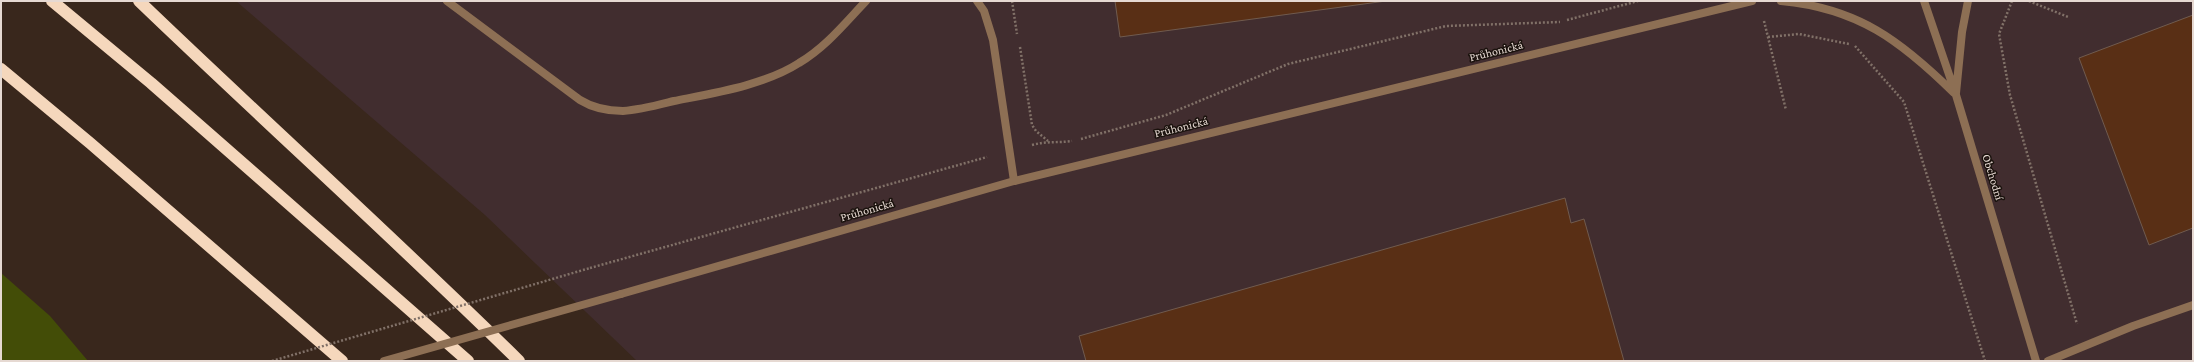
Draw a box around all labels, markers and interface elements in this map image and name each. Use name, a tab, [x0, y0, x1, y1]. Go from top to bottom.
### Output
street label: Průhonická	[1468, 37, 1525, 64]
street label: Průhonická	[1153, 113, 1210, 140]
street label: Obchodní	[1979, 152, 2007, 203]
street label: Průhonická	[839, 196, 896, 224]

